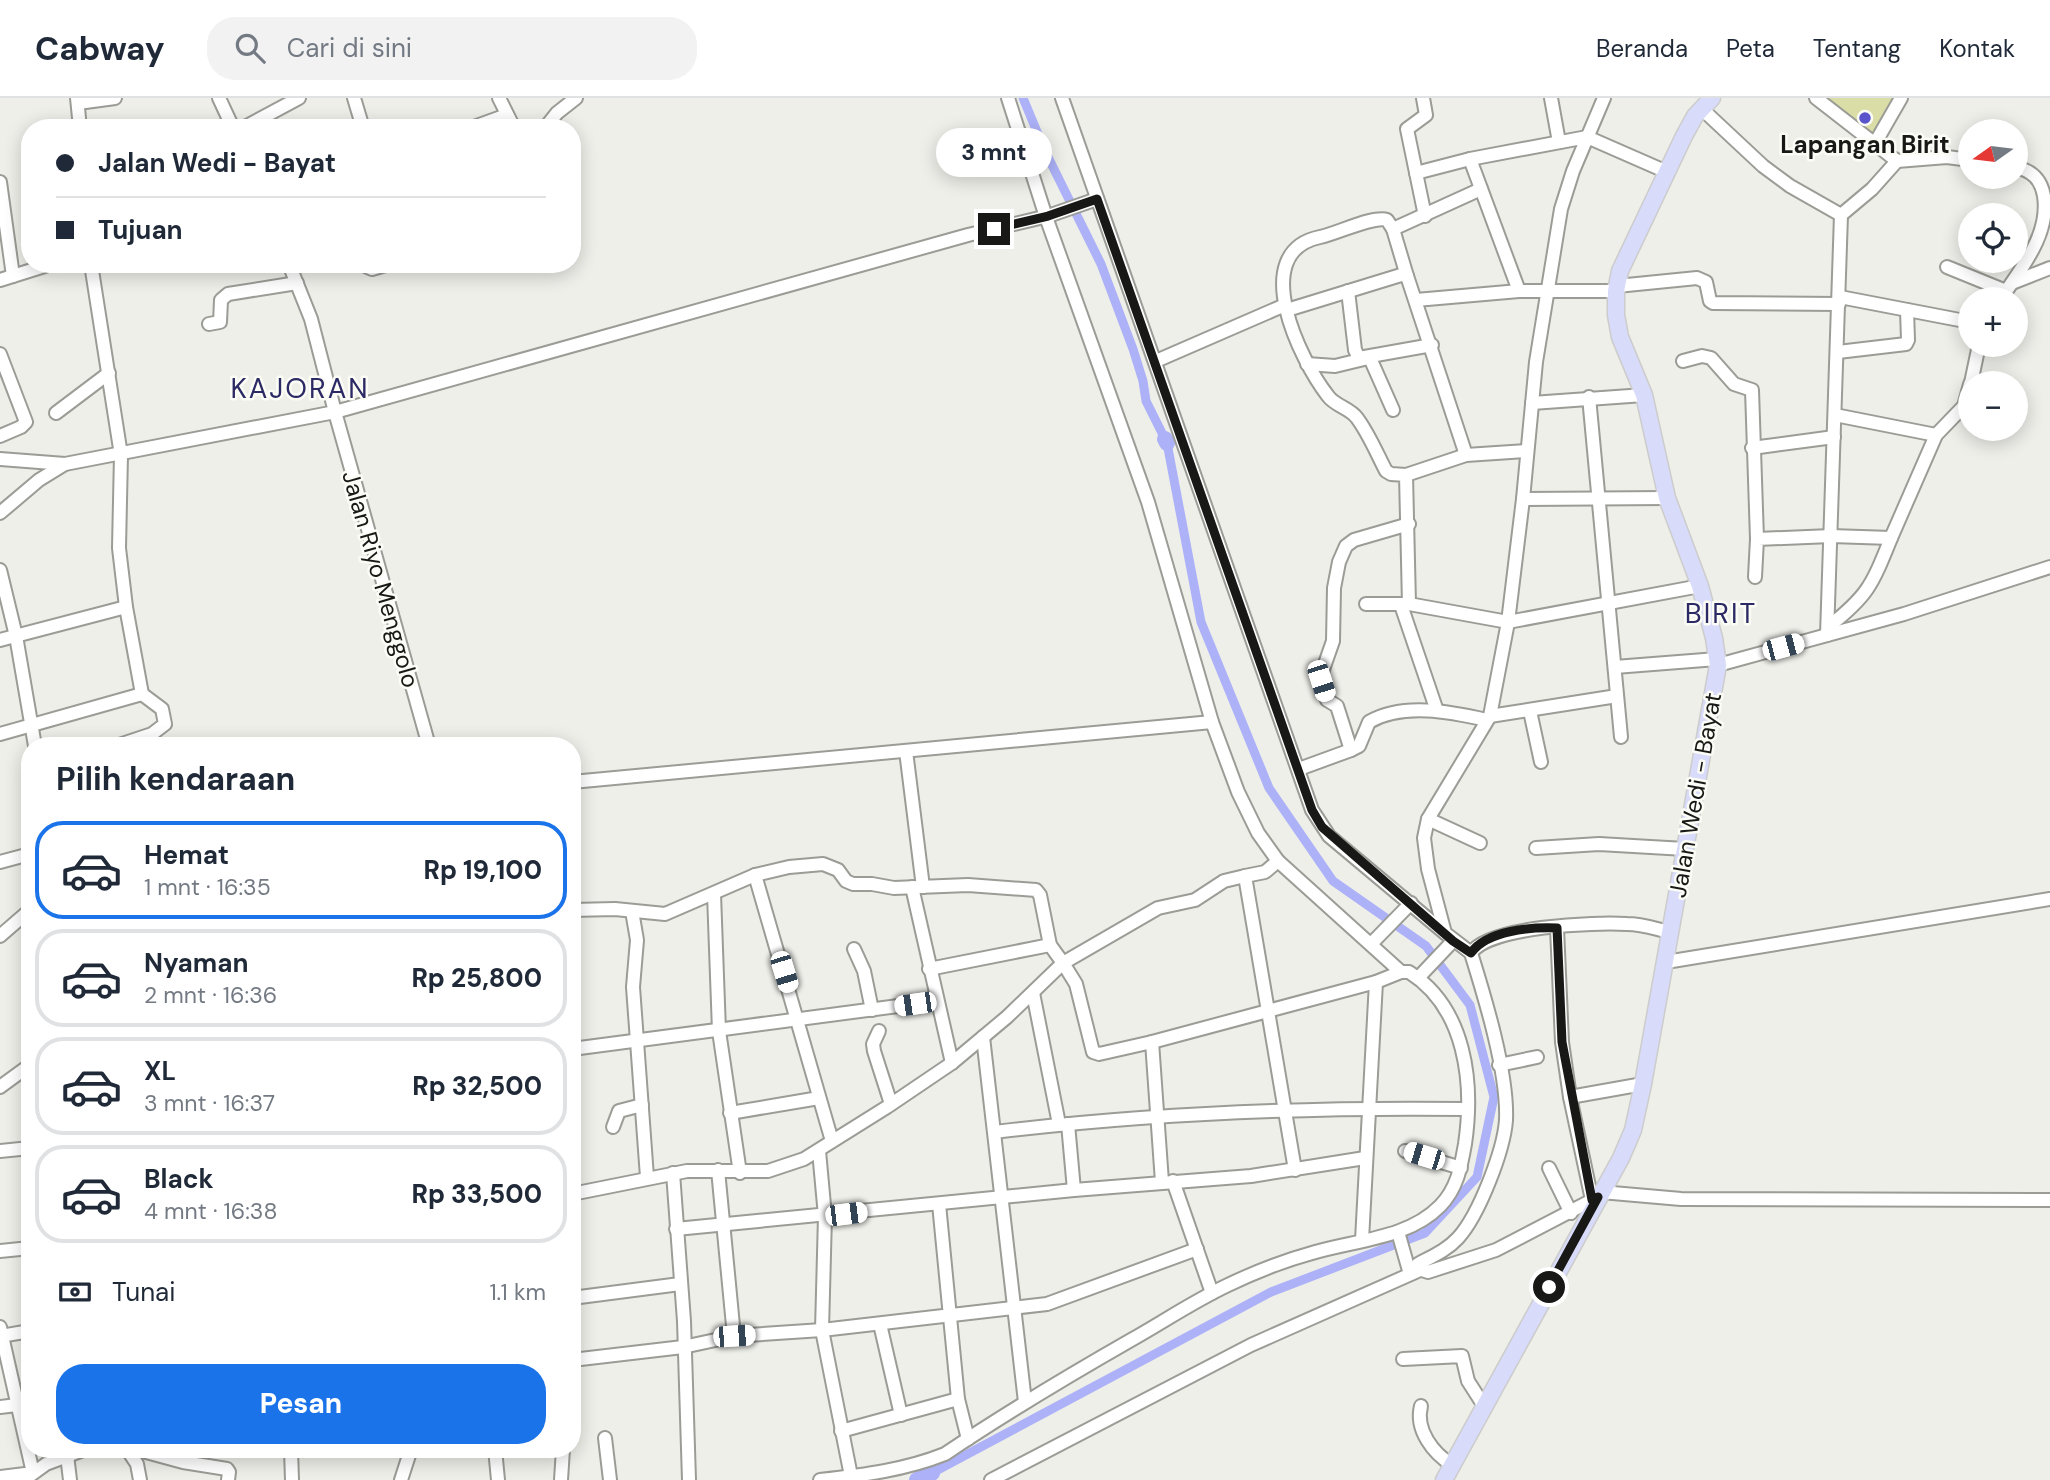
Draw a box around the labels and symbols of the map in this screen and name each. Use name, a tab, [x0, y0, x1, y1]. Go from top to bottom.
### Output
marker: Lapangan Birit	[1857, 110, 1873, 126]
north arrow	[1958, 119, 2028, 189]
callout: 3 mnt	[936, 128, 1052, 176]
place label: Lapangan Birit	[1780, 129, 1950, 160]
route end	[978, 213, 1010, 245]
district label: KAJORAN	[230, 370, 370, 407]
street label: Jalan Riyo Menggolo	[335, 467, 427, 691]
district label: BIRIT	[1685, 595, 1757, 632]
car	[1760, 631, 1807, 663]
car	[1305, 658, 1338, 704]
street label: Jalan Wedi - Bayat	[1662, 690, 1728, 900]
car	[768, 949, 801, 995]
car	[893, 991, 938, 1017]
car	[1401, 1140, 1448, 1172]
car	[824, 1201, 869, 1227]
route start	[1533, 1271, 1565, 1303]
car	[713, 1324, 756, 1348]

